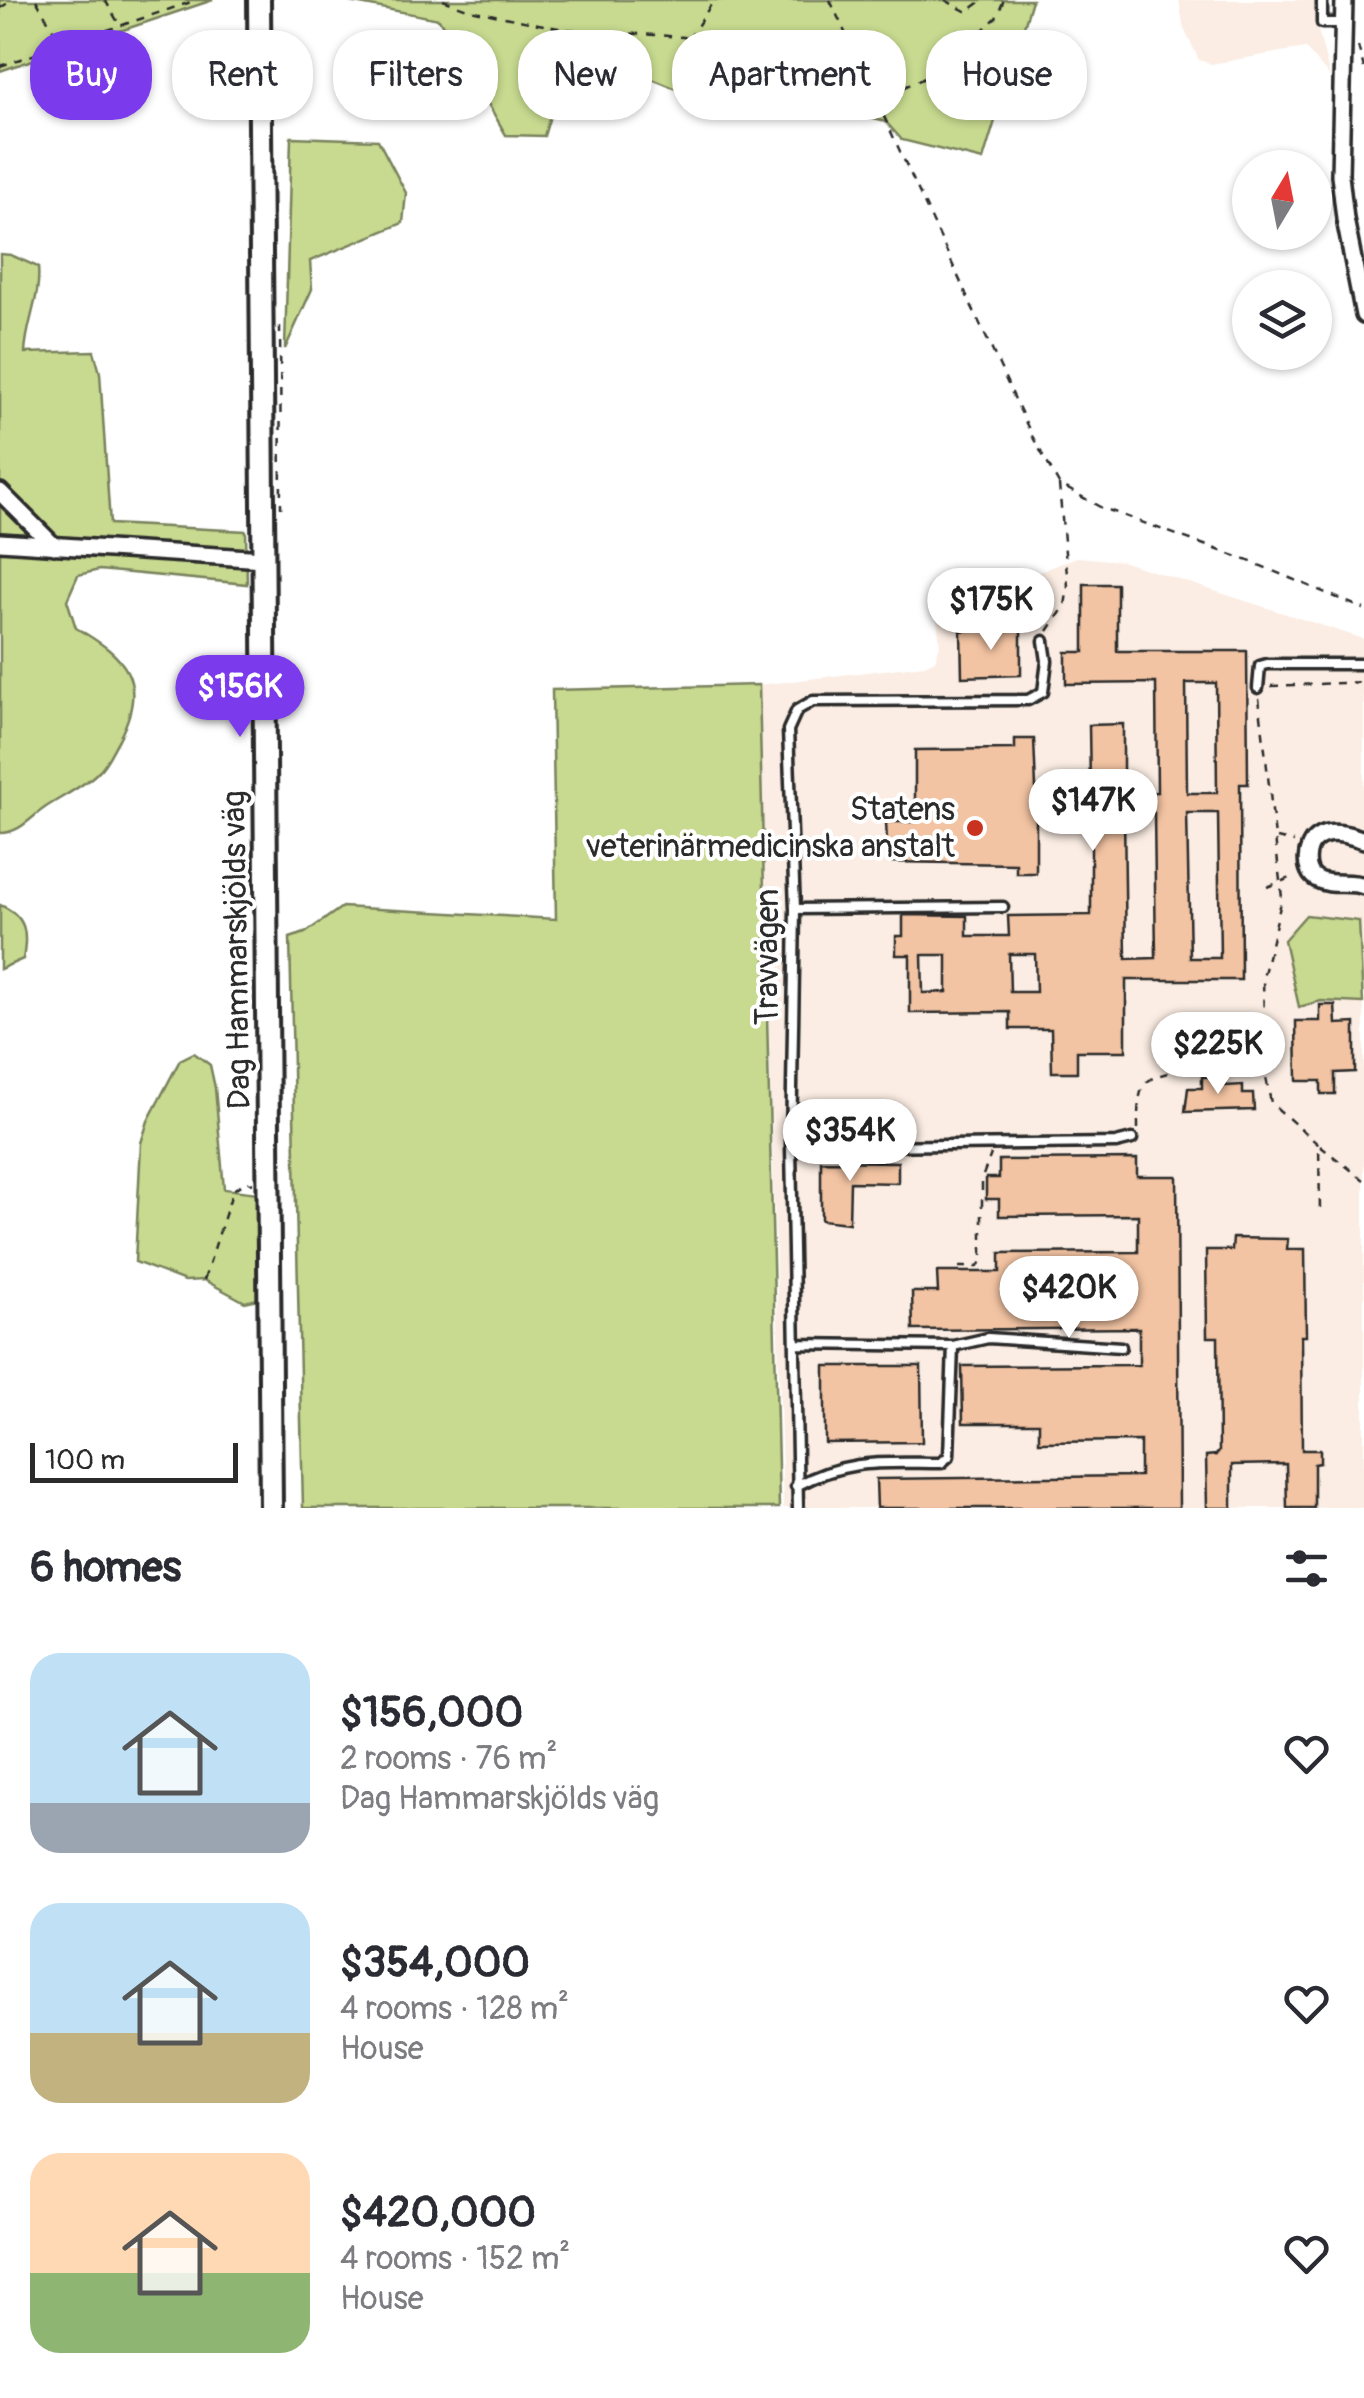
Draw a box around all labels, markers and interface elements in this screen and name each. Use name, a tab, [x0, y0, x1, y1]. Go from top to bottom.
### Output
chip: Buy	[30, 30, 152, 120]
chip: Rent	[172, 30, 313, 120]
chip: Filters	[333, 30, 498, 120]
chip: New	[518, 30, 652, 120]
chip: Apartment	[672, 30, 906, 120]
chip: House	[926, 30, 1087, 120]
north arrow	[1232, 150, 1332, 250]
map controls	[1232, 150, 1332, 370]
button: layers	[1232, 270, 1332, 370]
pin: $175K	[921, 568, 1061, 653]
text: $175K	[949, 580, 1033, 620]
pin: $156K	[170, 655, 310, 740]
text: $156K	[197, 667, 283, 707]
pin: $147K	[1023, 769, 1163, 854]
text: $147K	[1051, 781, 1135, 821]
street label: Dag Hammarskjölds väg	[214, 790, 260, 1110]
place label: Statens veterinärmedicinska anstalt	[585, 790, 955, 867]
marker: Statens veterinärmedicinska anstalt	[964, 817, 986, 839]
street label: Travvägen	[748, 889, 788, 1025]
pin: $225K	[1148, 1012, 1288, 1097]
text: $225K	[1173, 1024, 1263, 1064]
pin: $354K	[780, 1099, 920, 1184]
text: $354K	[805, 1111, 895, 1151]
pin: $420K	[999, 1256, 1139, 1341]
text: $420K	[1022, 1268, 1116, 1308]
scale bar	[30, 1438, 238, 1482]
text: 100 m	[45, 1443, 125, 1478]
icon: filters	[1279, 1541, 1334, 1596]
text: 6 homes	[30, 1542, 181, 1594]
text: $156,000	[340, 1687, 523, 1739]
icon: home	[110, 1693, 230, 1813]
icon: heart	[1279, 1726, 1334, 1781]
text: 2 rooms · 76 m²	[340, 1739, 557, 1779]
text: Dag Hammarskjölds väg	[340, 1779, 659, 1819]
text: $354,000	[340, 1937, 530, 1989]
icon: home	[110, 1943, 230, 2063]
icon: heart	[1279, 1976, 1334, 2031]
text: 4 rooms · 128 m²	[340, 1989, 569, 2029]
text: House	[340, 2029, 424, 2069]
text: $420,000	[340, 2187, 536, 2239]
icon: home	[110, 2193, 230, 2313]
icon: heart	[1279, 2226, 1334, 2281]
text: 4 rooms · 152 m²	[340, 2239, 570, 2279]
text: House	[340, 2279, 424, 2319]

